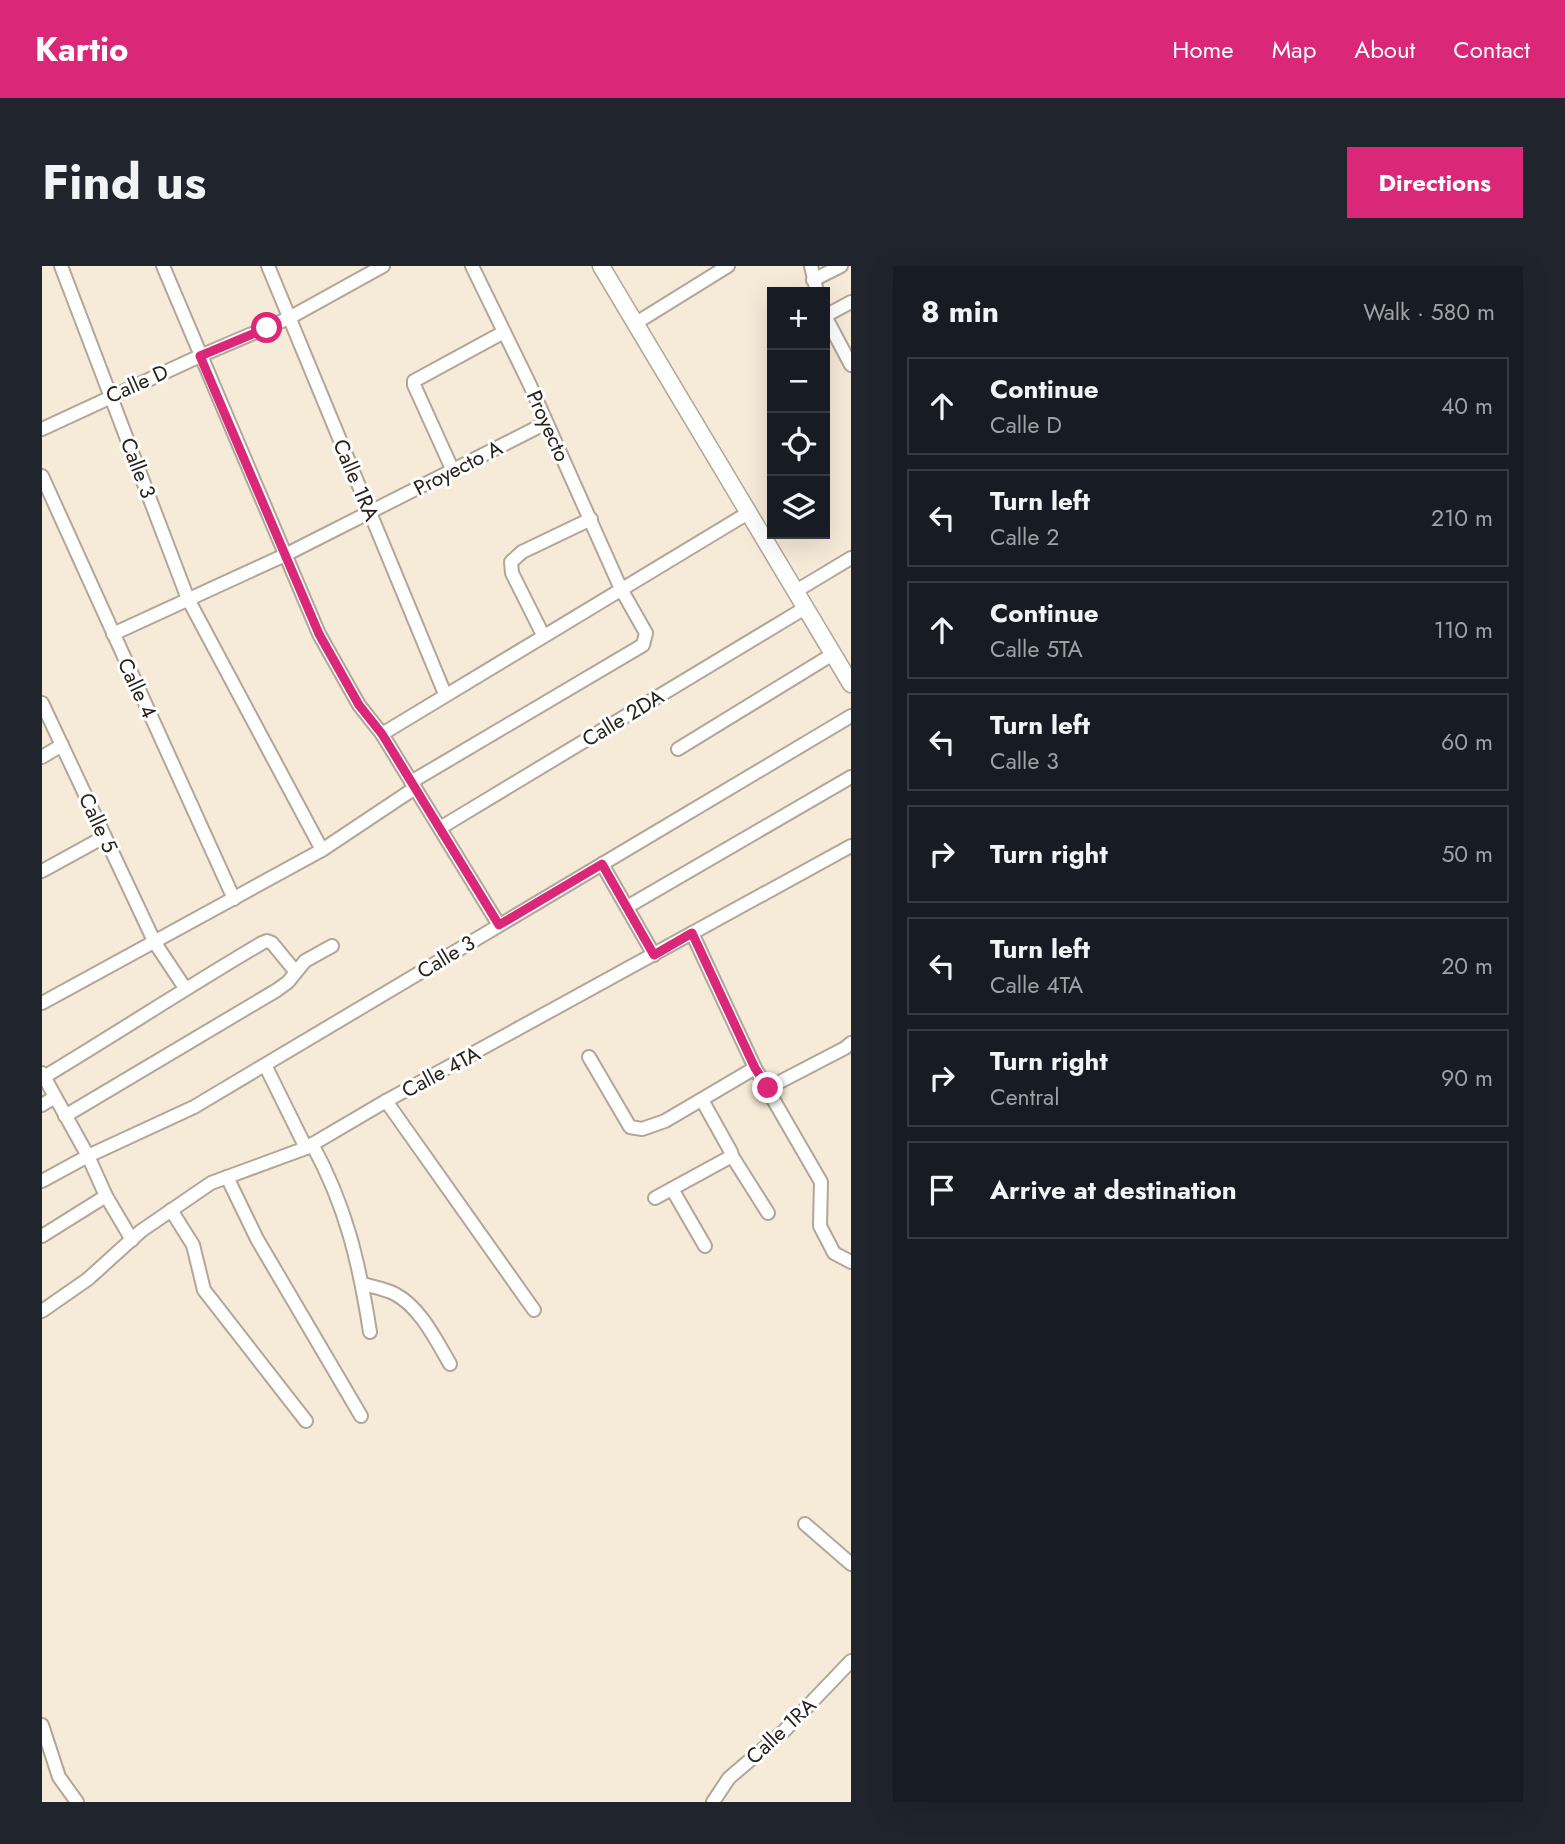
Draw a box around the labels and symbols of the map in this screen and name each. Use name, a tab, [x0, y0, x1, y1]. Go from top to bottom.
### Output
route start	[251, 312, 282, 343]
street label: Calle D	[101, 357, 173, 411]
street label: Proyecto	[519, 385, 577, 467]
street label: Calle 3	[113, 433, 163, 503]
street label: Proyecto A	[409, 433, 508, 503]
street label: Calle 1RA	[325, 434, 387, 526]
street label: Calle 4	[110, 653, 164, 723]
street label: Calle 2DA	[576, 682, 670, 754]
street label: Calle 5	[71, 788, 125, 858]
street label: Calle 3	[411, 928, 481, 986]
street label: Calle 4TA	[396, 1039, 486, 1105]
route end	[752, 1072, 783, 1103]
street label: Calle 1RA	[739, 1690, 823, 1771]

